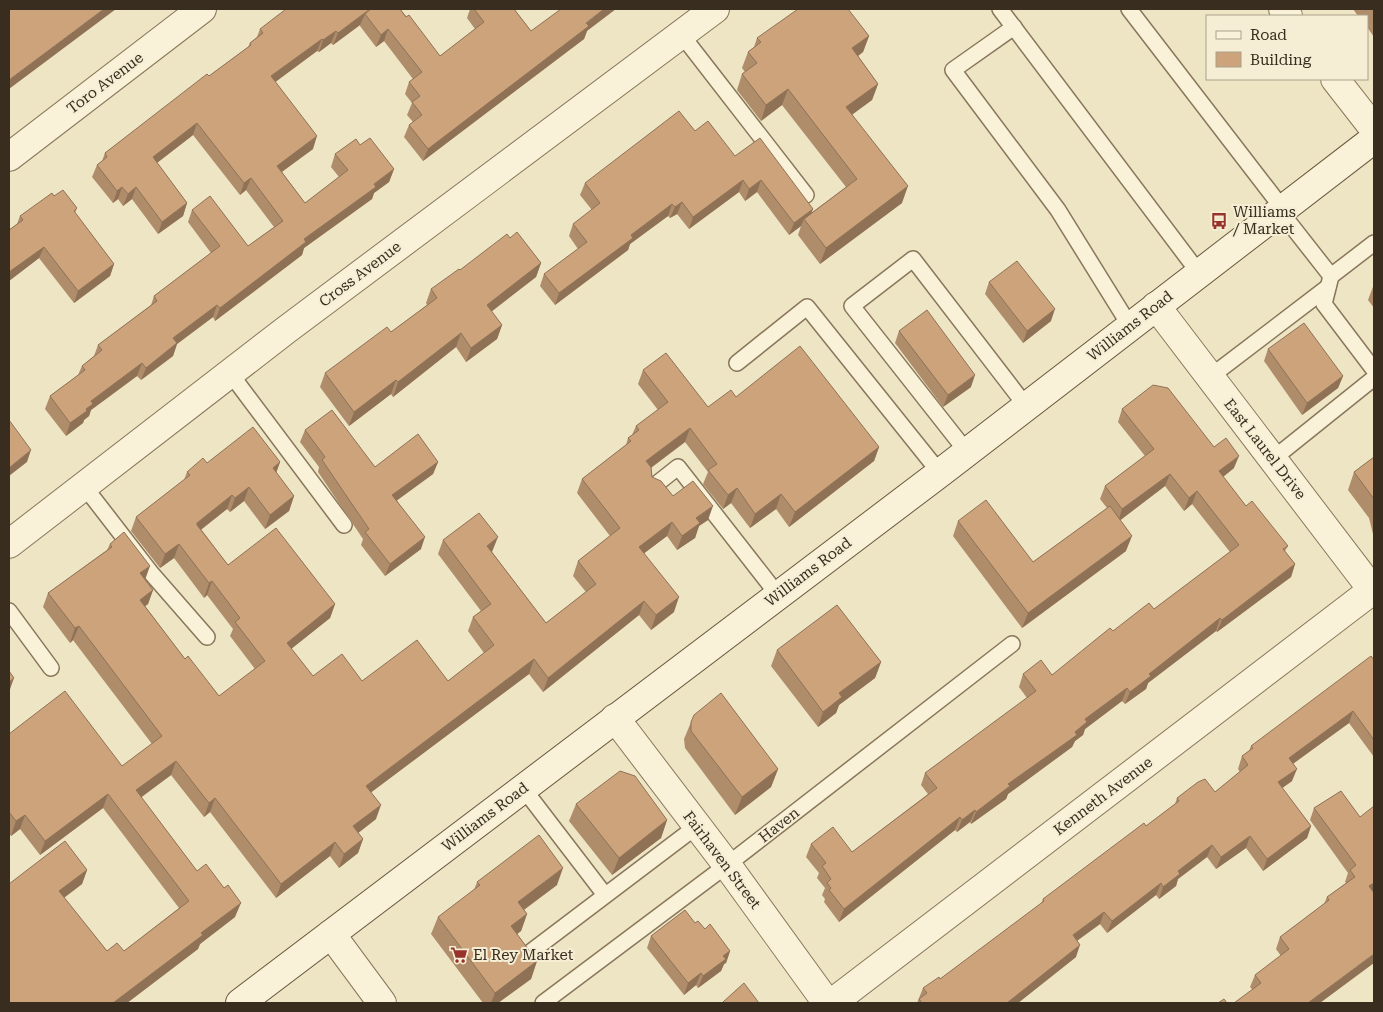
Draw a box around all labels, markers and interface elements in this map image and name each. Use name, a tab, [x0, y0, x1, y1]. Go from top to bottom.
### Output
legend	[1206, 15, 1368, 80]
text: Road	[1250, 26, 1287, 44]
street label: Toro Avenue	[63, 48, 147, 118]
text: Building	[1250, 51, 1312, 69]
place label: Williams / Market	[1232, 203, 1296, 238]
bus stop icon: Williams / Market	[1209, 211, 1229, 231]
street label: Cross Avenue	[316, 237, 404, 311]
street label: Williams Road	[1084, 287, 1177, 365]
street label: East Laurel Drive	[1220, 395, 1310, 503]
street label: Williams Road	[761, 533, 855, 610]
street label: Kenneth Avenue	[1050, 753, 1156, 839]
street label: Williams Road	[438, 778, 532, 855]
street label: Haven	[755, 803, 803, 846]
street label: Fairhaven Street	[679, 808, 765, 913]
supermarket icon: El Rey Market	[449, 945, 469, 965]
place label: El Rey Market	[473, 946, 574, 964]

